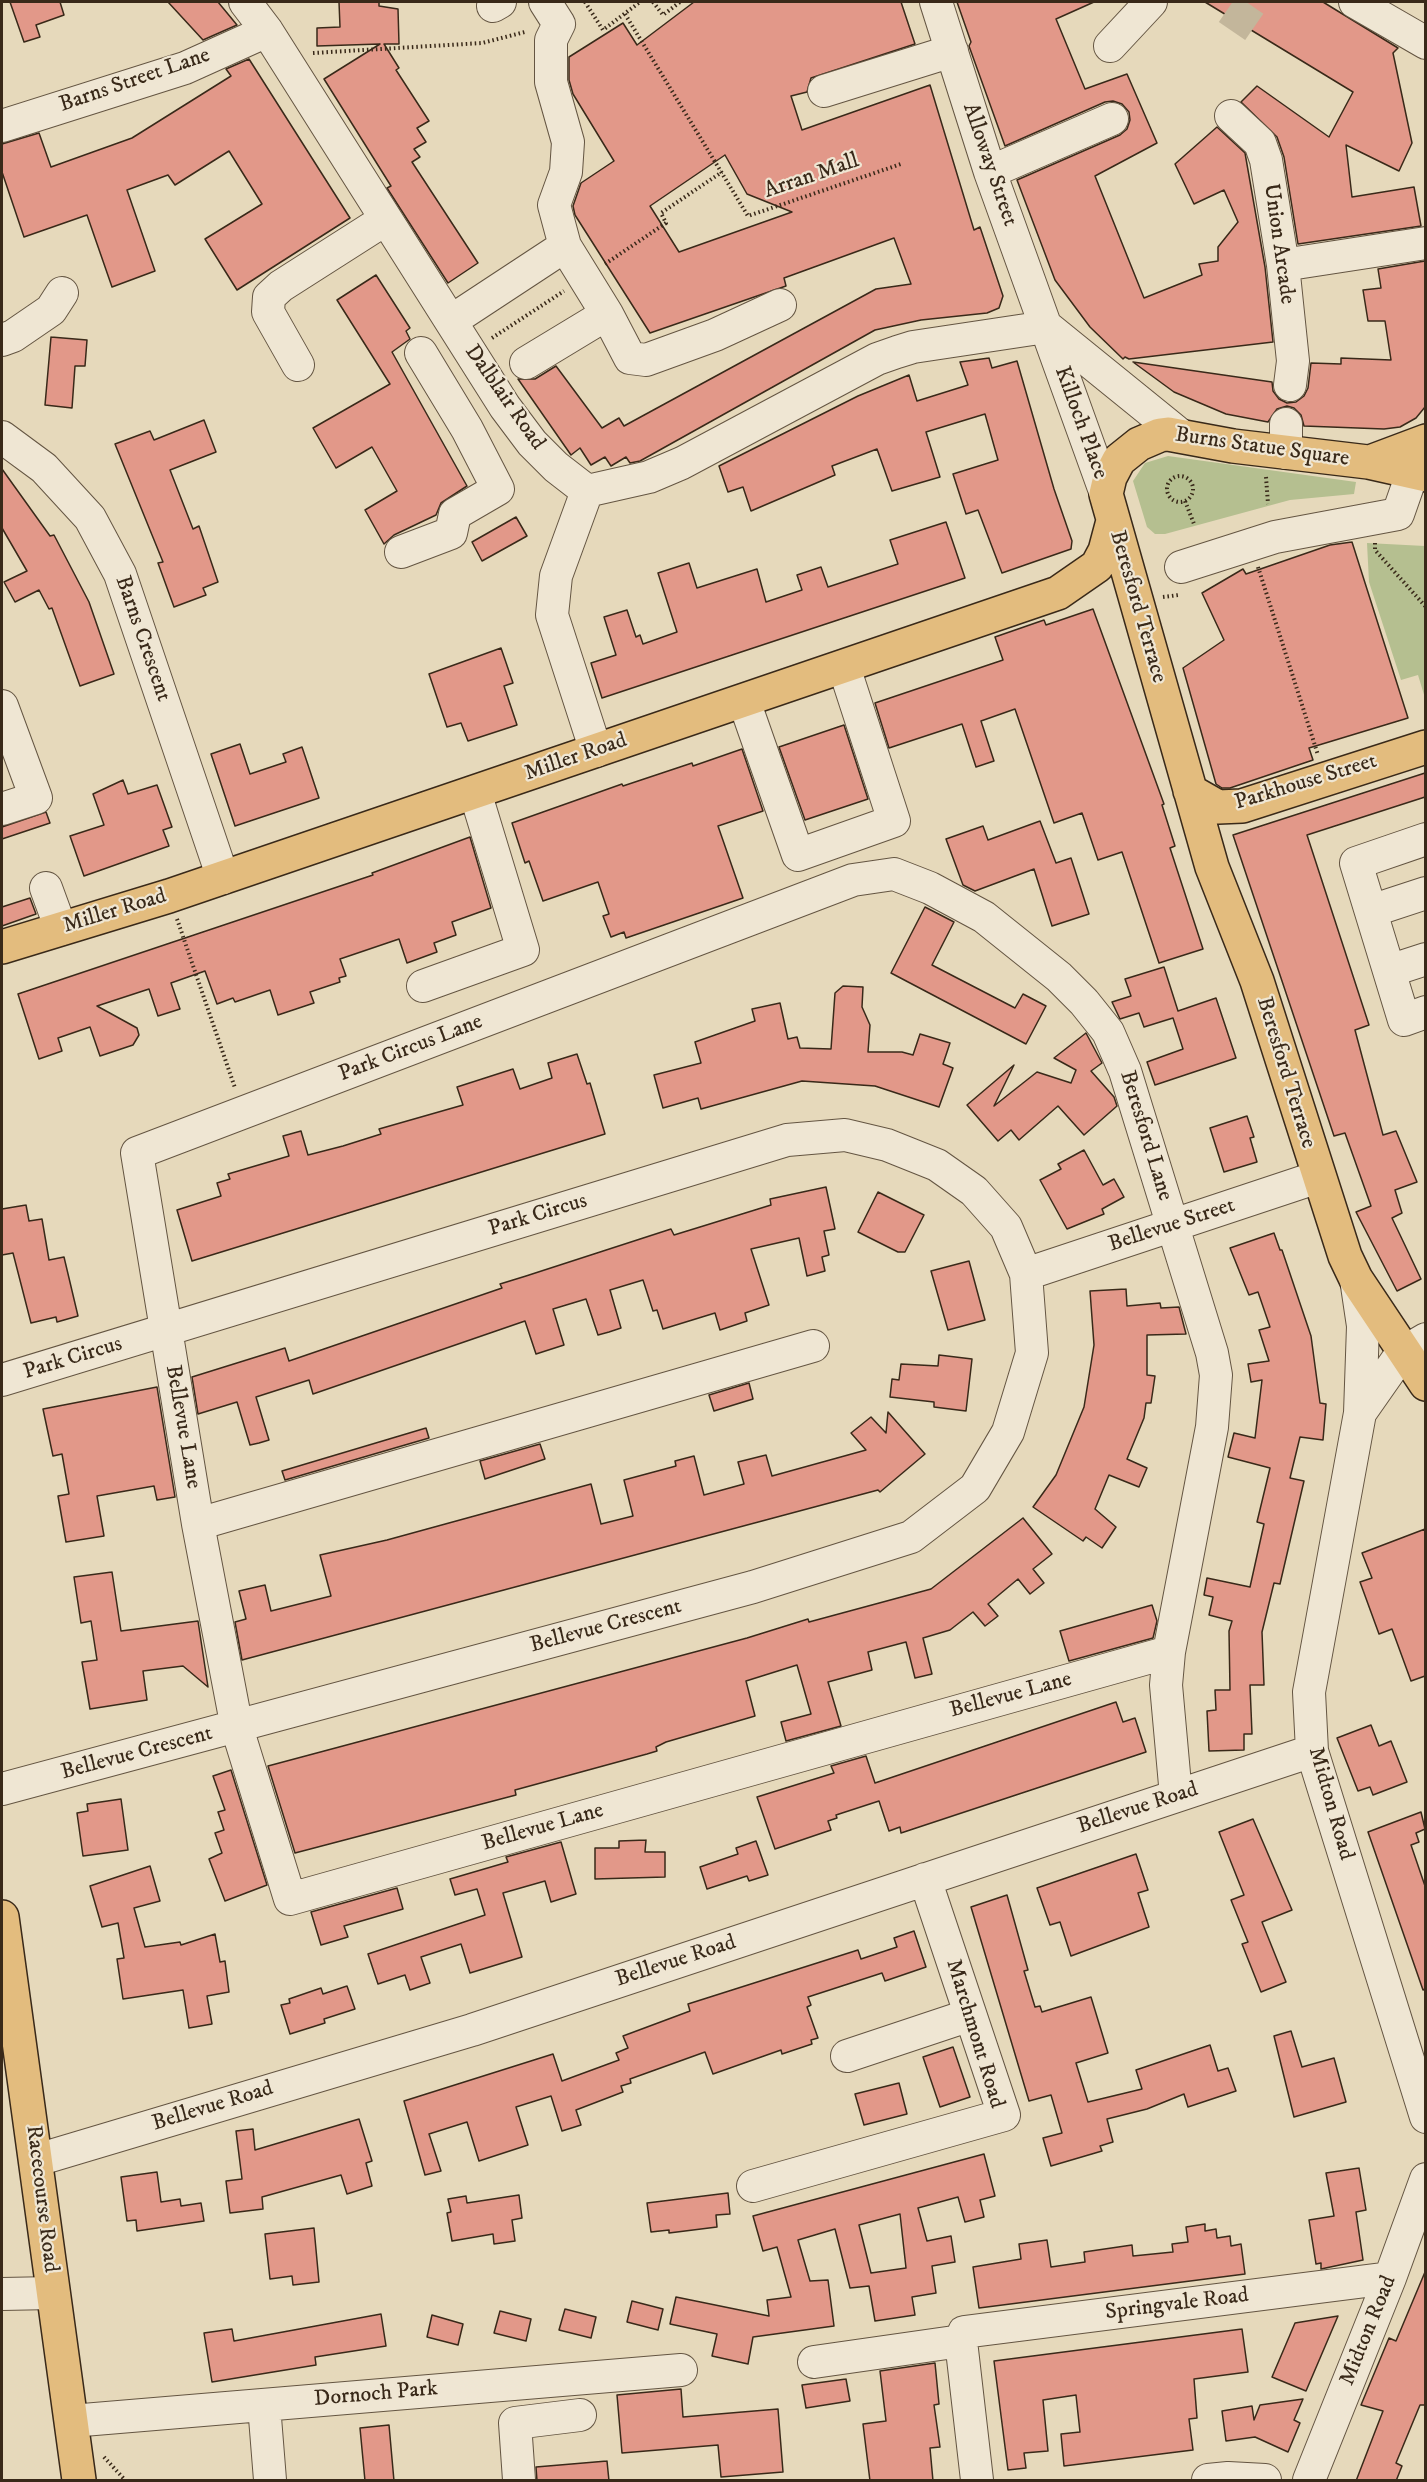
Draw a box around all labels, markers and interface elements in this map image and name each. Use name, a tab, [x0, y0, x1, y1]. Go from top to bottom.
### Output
street label: Barns Street Lane	[56, 43, 214, 119]
street label: Alloway Street	[956, 100, 1022, 230]
street label: Arran Mall	[761, 148, 863, 206]
street label: Union Arcade	[1256, 182, 1300, 306]
street label: Dalblair Road	[458, 340, 550, 456]
street label: Killoch Place	[1047, 363, 1113, 483]
street label: Burns Statue Square	[1173, 423, 1351, 473]
street label: Beresford Terrace	[1103, 528, 1171, 686]
street label: Barns Crescent	[108, 573, 176, 705]
street label: Miller Road	[521, 728, 631, 788]
street label: Parkhouse Street	[1232, 749, 1380, 817]
street label: Miller Road	[60, 884, 170, 940]
street label: Beresford Terrace	[1249, 994, 1321, 1152]
street label: Park Circus Lane	[335, 1009, 487, 1089]
street label: Beresford Lane	[1113, 1068, 1177, 1204]
street label: Park Circus	[486, 1189, 590, 1243]
street label: Bellevue Street	[1105, 1193, 1239, 1259]
street label: Park Circus	[21, 1332, 125, 1386]
street label: Bellevue Lane	[158, 1363, 206, 1491]
street label: Bellevue Crescent	[527, 1594, 685, 1660]
street label: Bellevue Lane	[947, 1667, 1075, 1725]
street label: Bellevue Crescent	[58, 1721, 216, 1787]
street label: Midton Road	[1301, 1744, 1359, 1864]
street label: Bellevue Road	[1074, 1777, 1202, 1841]
street label: Bellevue Lane	[479, 1798, 607, 1858]
street label: Bellevue Road	[612, 1930, 740, 1994]
street label: Marchmont Road	[939, 1956, 1009, 2112]
street label: Bellevue Road	[149, 2076, 277, 2138]
street label: Racecourse Road	[19, 2124, 63, 2274]
street label: Midton Road	[1335, 2272, 1403, 2390]
street label: Springvale Road	[1104, 2283, 1250, 2327]
street label: Dornoch Park	[313, 2376, 439, 2414]

